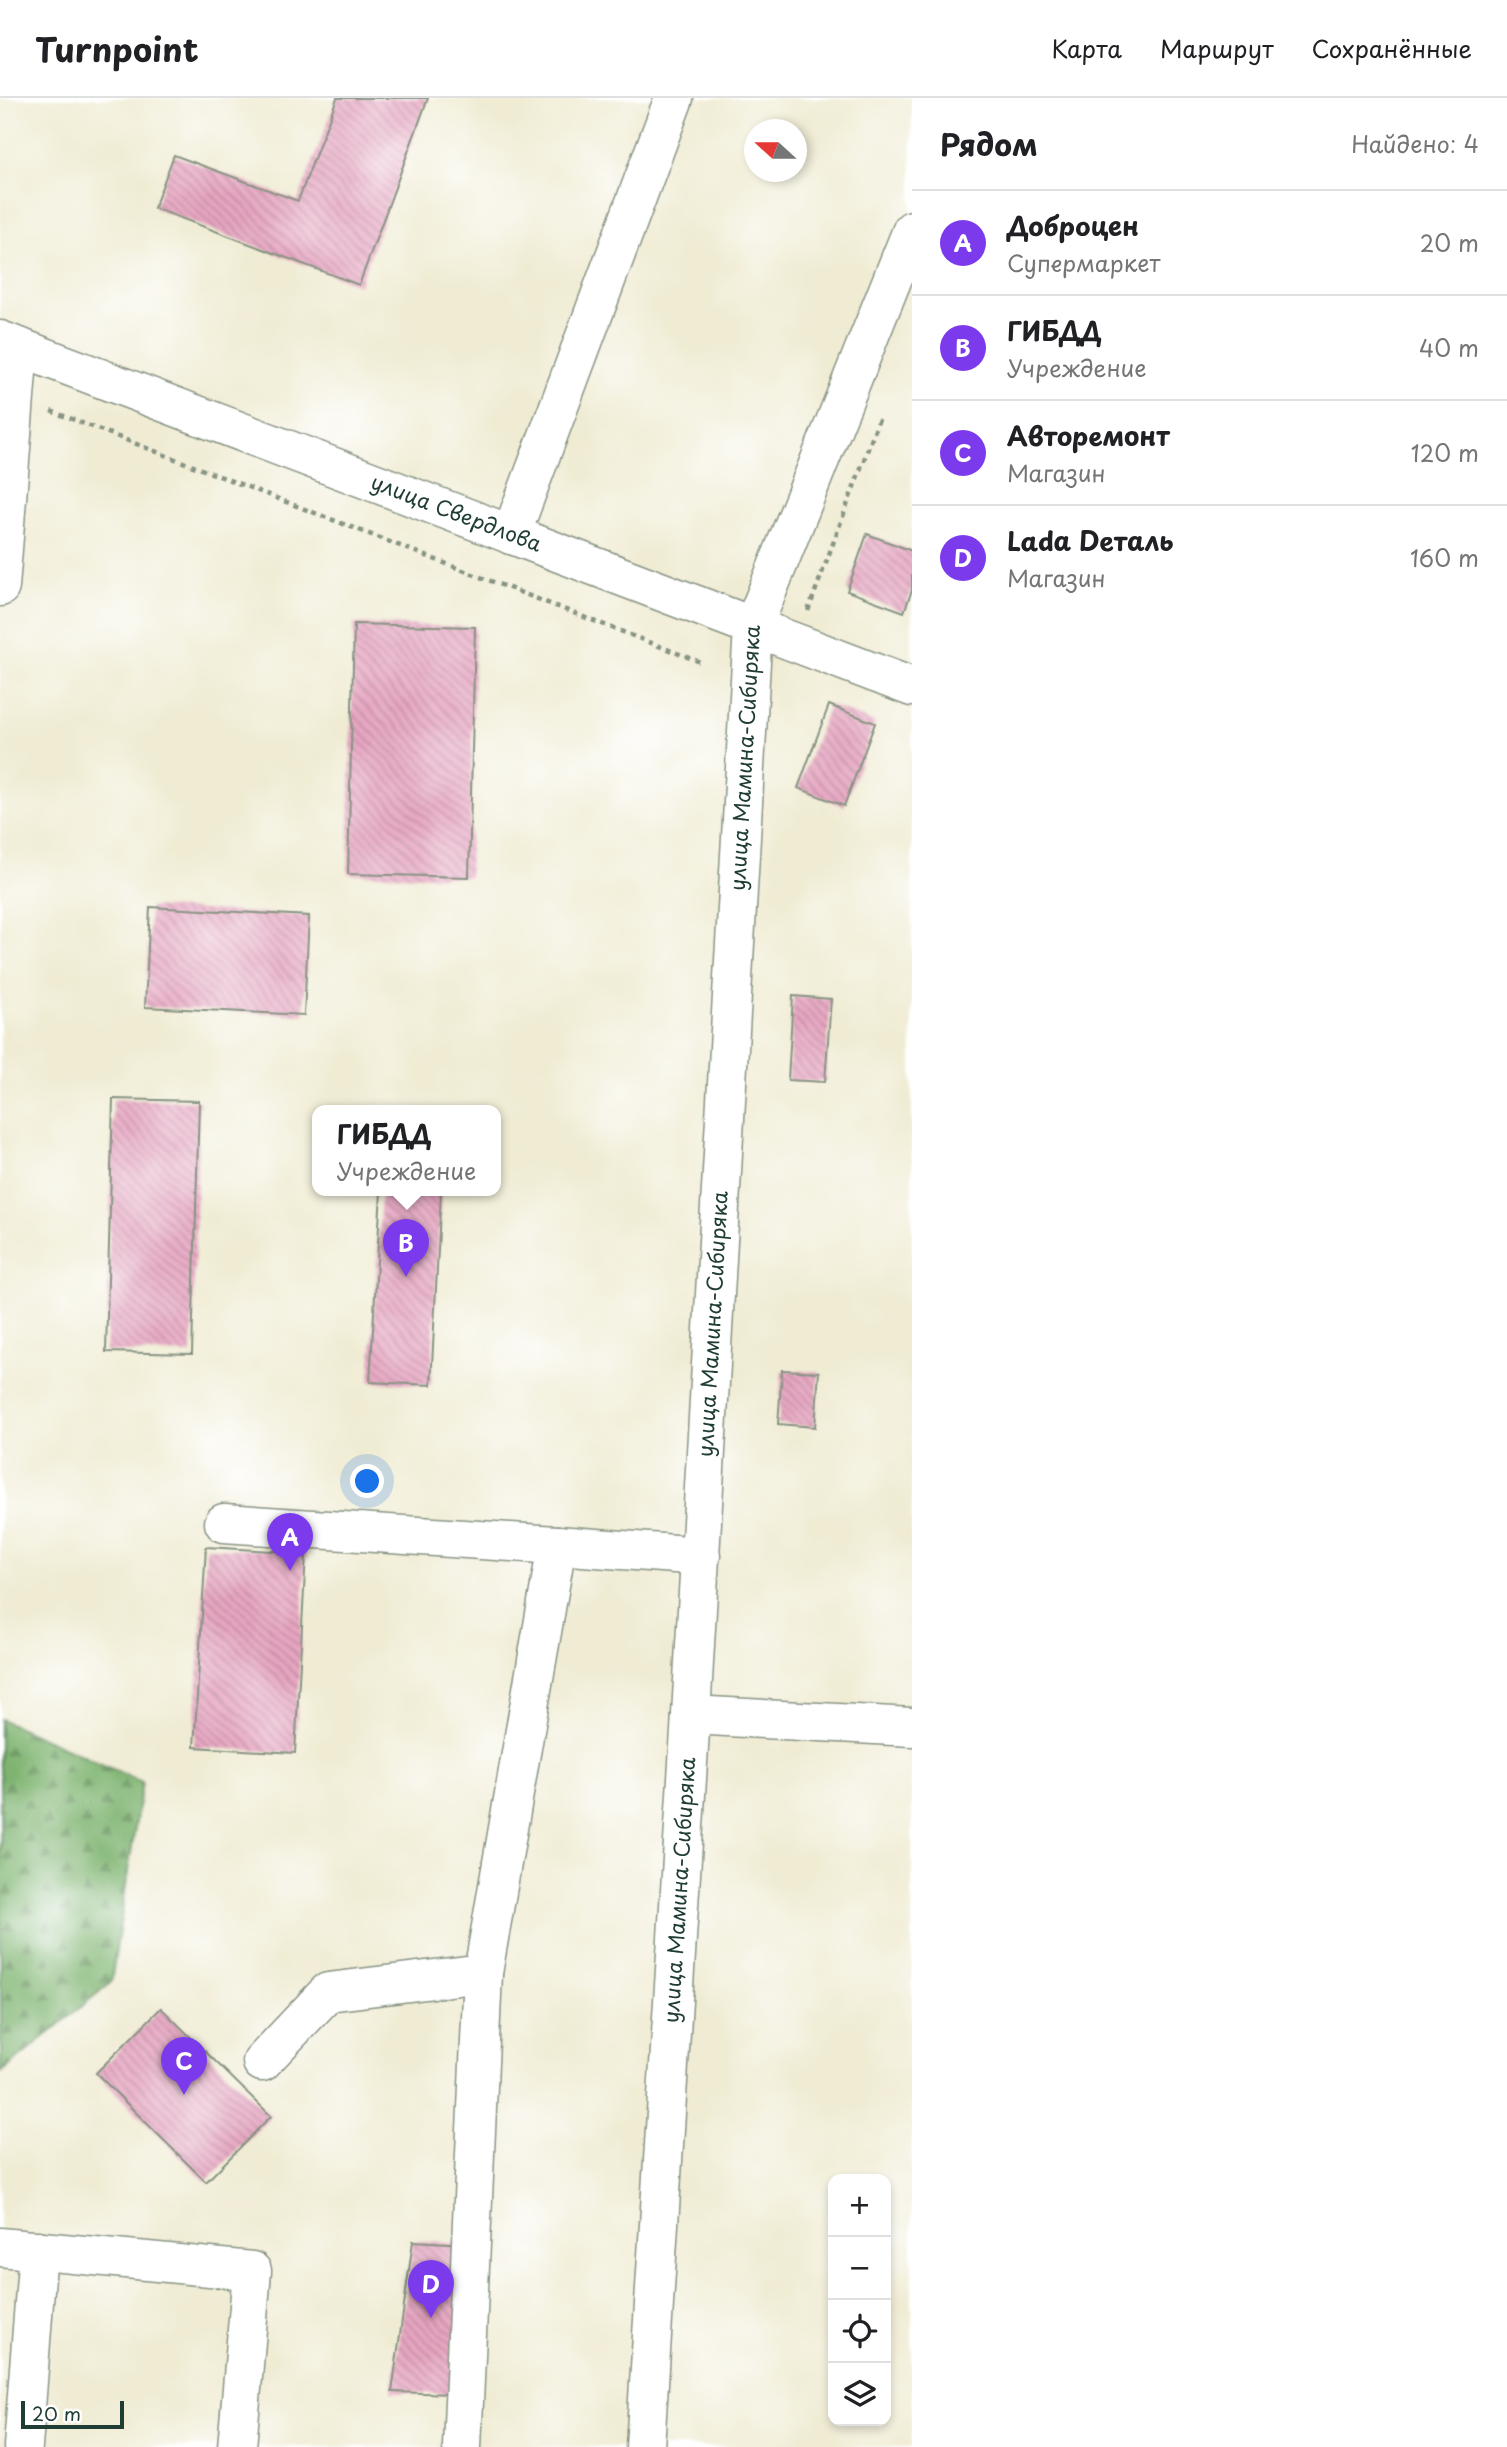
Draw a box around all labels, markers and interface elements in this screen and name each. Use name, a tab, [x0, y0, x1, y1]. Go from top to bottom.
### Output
text: Turnpoint	[35, 23, 199, 73]
text: Карта	[1051, 30, 1122, 66]
text: Маршрут	[1160, 30, 1274, 66]
text: Сохранённые	[1312, 30, 1472, 66]
north arrow	[744, 119, 807, 182]
text: Рядом	[940, 121, 1038, 166]
text: Найдено: 4	[1351, 126, 1479, 161]
text: Доброцен	[1007, 206, 1139, 245]
text: A	[954, 225, 972, 260]
text: 20 m	[1420, 225, 1479, 260]
text: Супермаркет	[1007, 245, 1161, 280]
text: ГИБДД	[1007, 311, 1102, 350]
text: B	[955, 330, 971, 365]
text: 40 m	[1419, 330, 1479, 365]
text: Учреждение	[1007, 350, 1147, 385]
text: Авторемонт	[1007, 416, 1170, 455]
text: C	[954, 435, 972, 470]
text: 120 m	[1411, 435, 1479, 470]
text: Магазин	[1007, 455, 1106, 490]
street label: улица Свердлова	[367, 465, 547, 559]
text: Lada Dеталь	[1007, 521, 1174, 560]
text: D	[954, 540, 972, 575]
text: 160 m	[1410, 540, 1479, 575]
text: Магазин	[1007, 560, 1106, 595]
street label: улица Мамина-Сибиряка	[720, 624, 767, 892]
popup	[312, 1105, 501, 1196]
text: ГИБДД	[337, 1114, 431, 1153]
text: Учреждение	[337, 1153, 476, 1188]
street label: улица Мамина-Сибиряка	[688, 1190, 735, 1458]
pin: B	[383, 1219, 429, 1277]
your location	[350, 1464, 384, 1498]
pin: A	[267, 1513, 313, 1571]
street label: улица Мамина-Сибиряка	[654, 1756, 702, 2024]
pin: C	[161, 2037, 207, 2095]
map controls	[828, 2174, 891, 2426]
button: +	[828, 2174, 891, 2237]
button: −	[828, 2237, 891, 2300]
pin: D	[408, 2260, 454, 2318]
button: locate	[828, 2300, 891, 2363]
button: layers	[828, 2363, 891, 2426]
scale bar	[21, 2398, 124, 2430]
text: 20 m	[32, 2399, 81, 2427]

